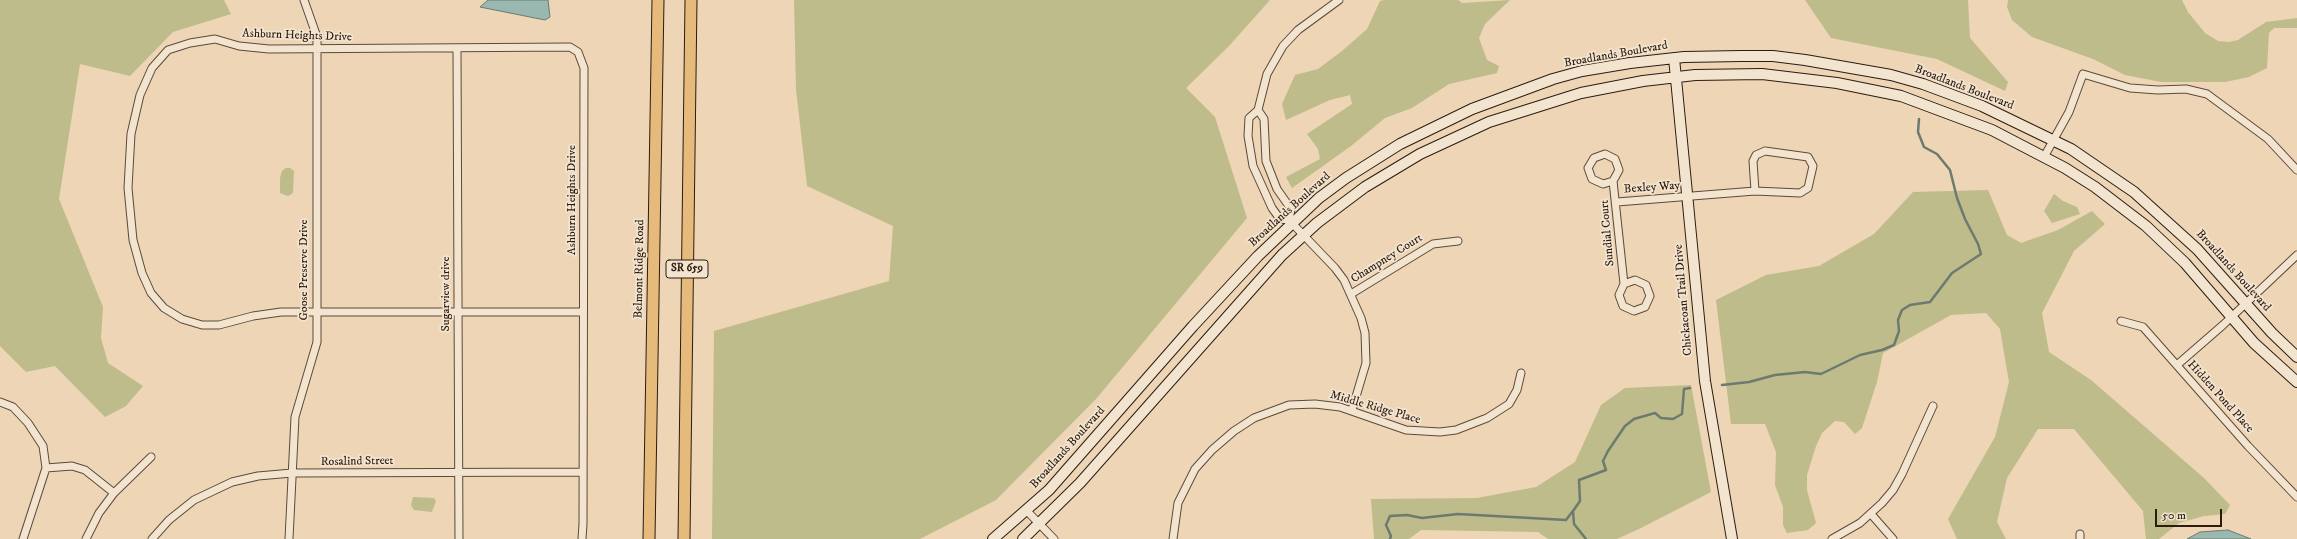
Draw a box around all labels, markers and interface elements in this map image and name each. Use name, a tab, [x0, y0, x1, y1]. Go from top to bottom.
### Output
street label: Ashburn Heights Drive	[242, 27, 352, 45]
street label: Broadlands Boulevard	[1563, 39, 1669, 71]
street label: Broadlands Boulevard	[1912, 62, 2016, 114]
street label: Ashburn Heights Drive	[566, 145, 580, 255]
street label: Broadlands Boulevard	[1246, 170, 1334, 250]
street label: Bexley Way	[1623, 179, 1681, 197]
street label: Sundial Court	[1598, 199, 1618, 267]
street label: Goose Preserve Drive	[298, 219, 312, 321]
street label: Belmont Ridge Road	[632, 219, 648, 319]
street label: Broadlands Boulevard	[2193, 227, 2273, 315]
street label: Champney Court	[1349, 231, 1425, 287]
street label: Chickacoan Trail Drive	[1672, 244, 1696, 356]
street label: Sugarview drive	[440, 257, 454, 331]
road number: SR 659	[666, 260, 708, 278]
street label: Hidden Pond Place	[2184, 358, 2256, 436]
street label: Middle Ridge Place	[1328, 388, 1422, 428]
street label: Broadlands Boulevard	[1028, 404, 1108, 492]
street label: Rosalind Street	[321, 454, 393, 470]
scale bar	[2157, 501, 2224, 527]
text: 50 m	[2162, 508, 2186, 523]

